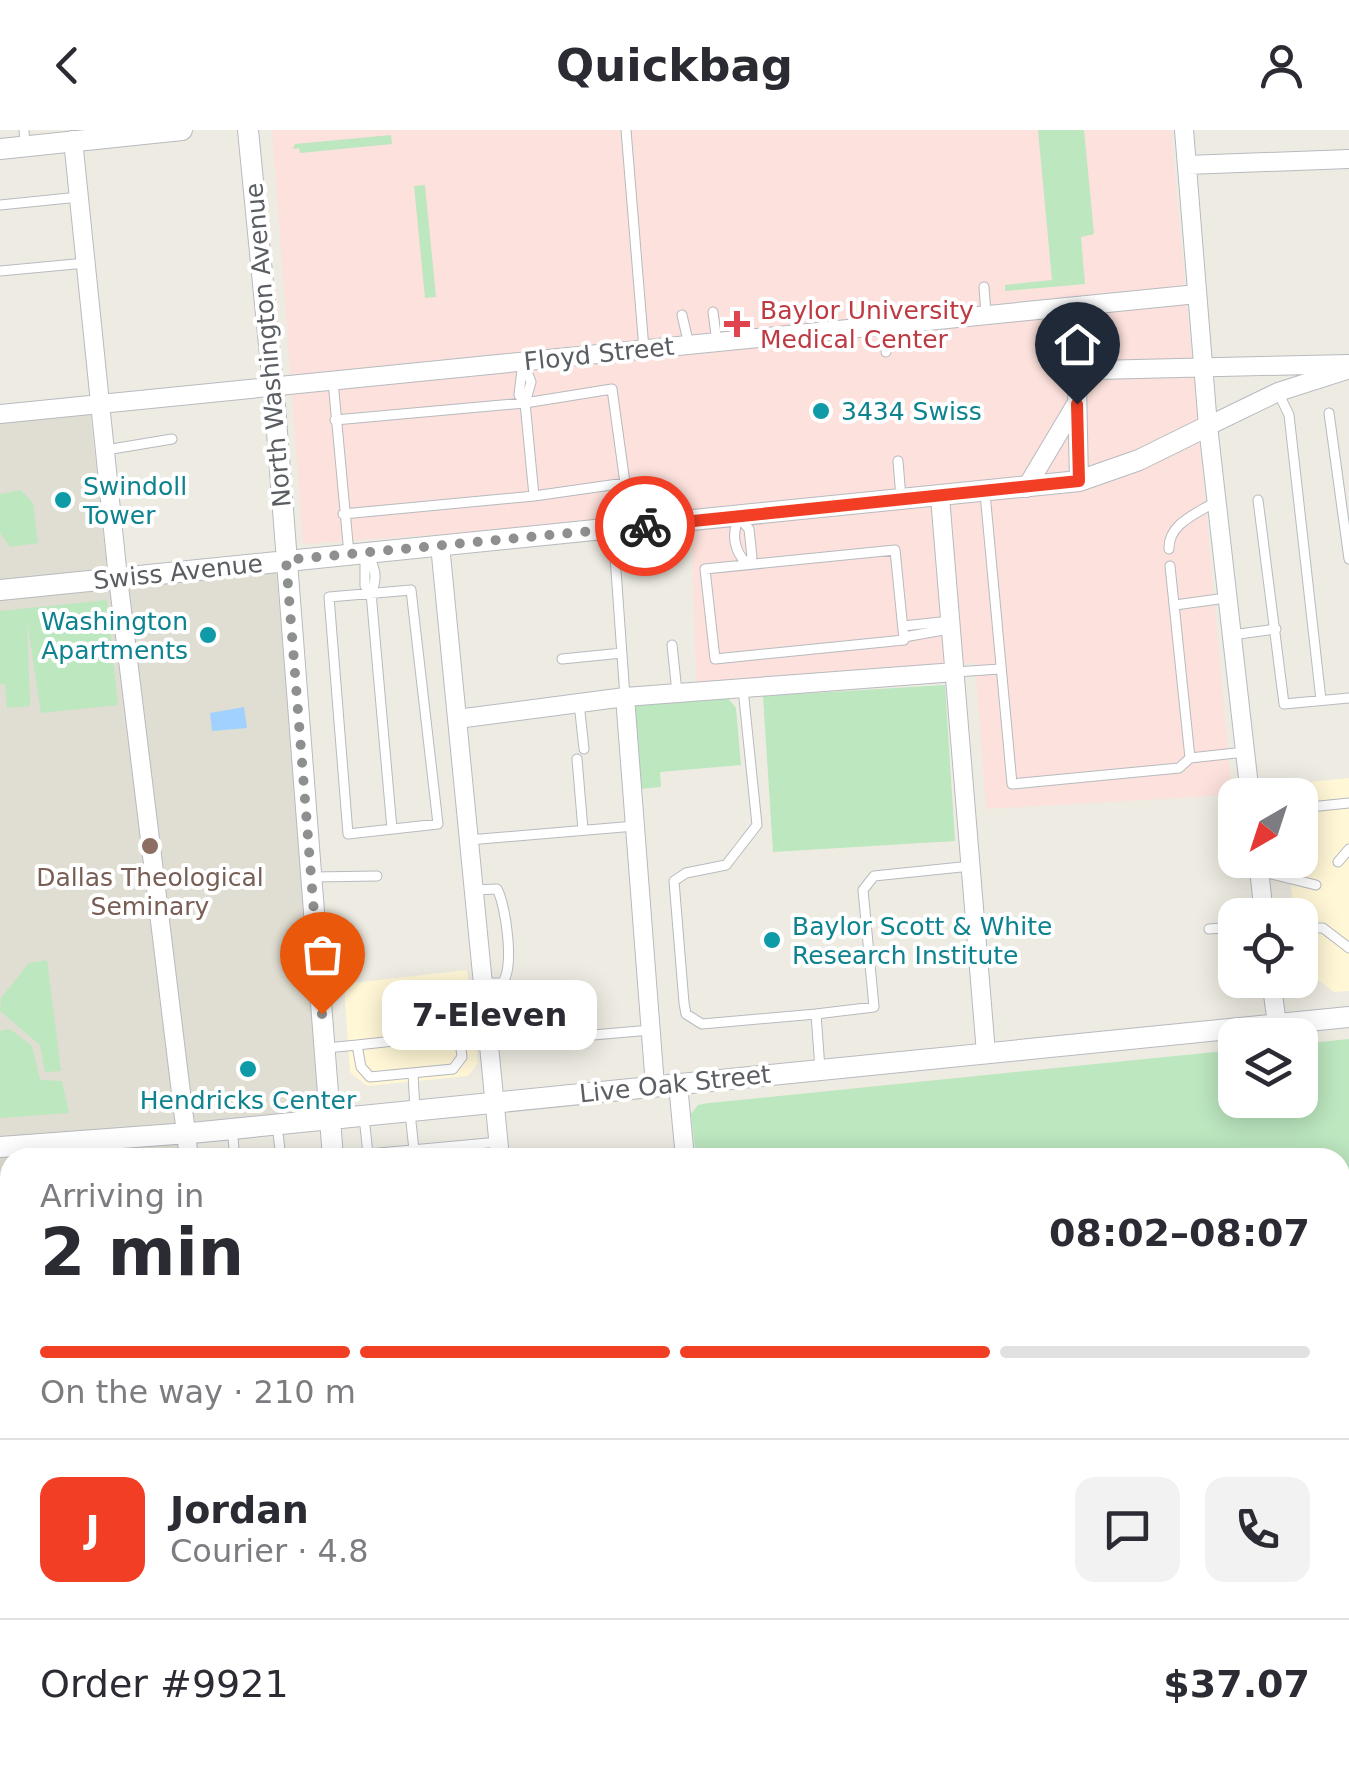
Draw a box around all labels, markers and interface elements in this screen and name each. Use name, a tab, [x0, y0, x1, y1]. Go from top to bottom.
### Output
icon: back	[40, 38, 95, 93]
icon: person	[1254, 38, 1309, 93]
text: Quickbag	[556, 39, 793, 92]
street label: North Washington Avenue	[239, 182, 297, 508]
place label: Baylor University Medical Center	[760, 296, 974, 354]
pin	[1035, 302, 1120, 405]
marker: Baylor University Medical Center	[724, 311, 750, 337]
icon: home	[1050, 317, 1105, 372]
street label: Floyd Street	[522, 332, 676, 376]
place label: 3434 Swiss	[841, 397, 982, 426]
marker: 3434 Swiss	[810, 400, 832, 422]
place label: Swindoll Tower	[82, 472, 187, 530]
courier	[595, 476, 695, 576]
marker: Swindoll Tower	[52, 489, 74, 511]
icon: bike	[618, 499, 673, 554]
street label: Swiss Avenue	[92, 549, 264, 595]
place label: Washington Apartments	[41, 607, 188, 665]
marker: Washington Apartments	[197, 624, 219, 646]
north arrow	[1218, 778, 1318, 878]
map controls	[1218, 778, 1318, 1118]
marker: Dallas Theological Seminary	[139, 835, 161, 857]
place label: Dallas Theological Seminary	[36, 863, 264, 921]
button: locate	[1218, 898, 1318, 998]
pin	[280, 912, 365, 1015]
place label: Baylor Scott & White Research Institute	[792, 912, 1052, 970]
icon: bag	[295, 927, 350, 982]
marker: Baylor Scott & White Research Institute	[761, 929, 783, 951]
callout: 7-Eleven	[382, 979, 597, 1049]
text: 7-Eleven	[412, 996, 567, 1034]
button: layers	[1218, 1018, 1318, 1118]
marker: Hendricks Center	[237, 1058, 259, 1080]
street label: Live Oak Street	[578, 1060, 772, 1108]
place label: Hendricks Center	[140, 1086, 357, 1115]
text: Arriving in	[40, 1177, 204, 1215]
text: 08:02–08:07	[1049, 1211, 1310, 1255]
text: 2 min	[40, 1215, 244, 1290]
text: On the way · 210 m	[40, 1373, 356, 1411]
button: chat	[1075, 1477, 1180, 1582]
button: phone	[1205, 1477, 1310, 1582]
text: Jordan	[170, 1488, 309, 1532]
text: J	[85, 1507, 100, 1551]
text: Courier · 4.8	[170, 1532, 369, 1570]
text: Order #9921	[40, 1662, 289, 1706]
text: $37.07	[1163, 1662, 1310, 1706]

